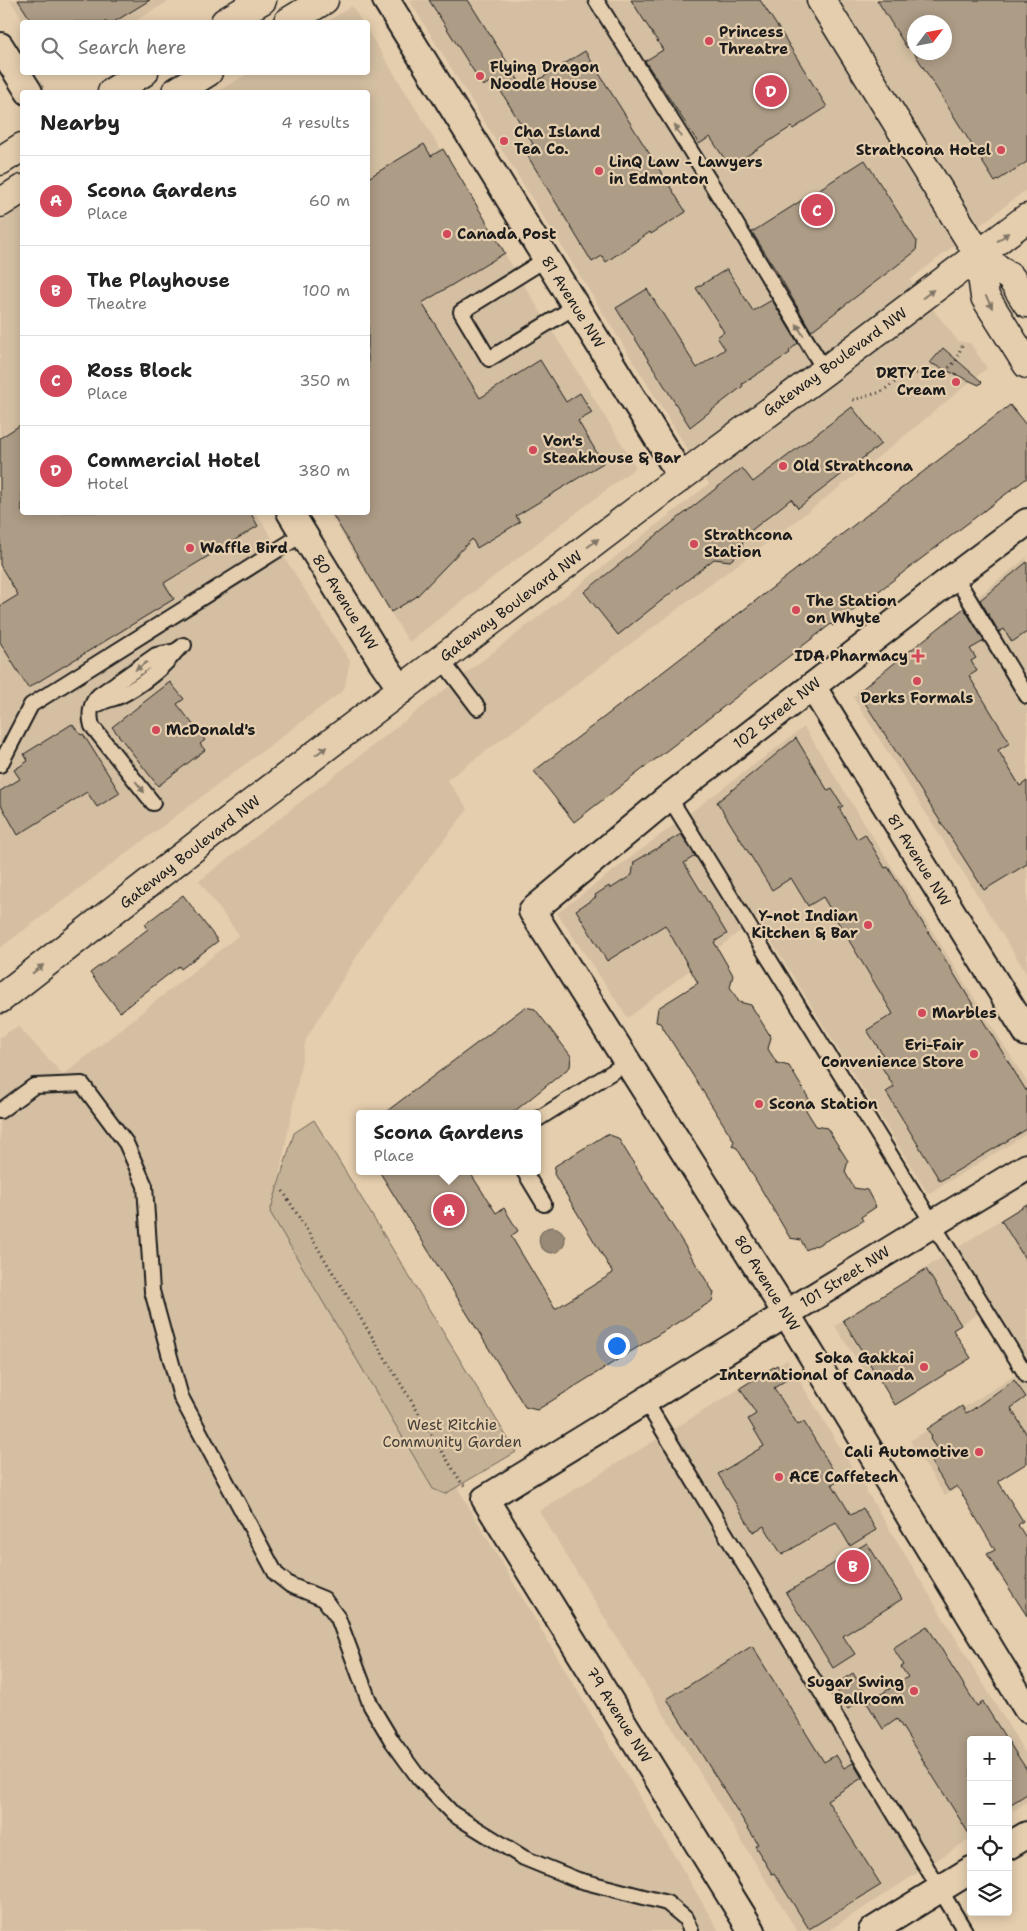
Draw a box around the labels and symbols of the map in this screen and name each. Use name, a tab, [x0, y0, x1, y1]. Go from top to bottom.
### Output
north arrow	[907, 15, 952, 60]
place label: Princess Threatre	[719, 22, 788, 59]
marker: Princess Threatre	[703, 35, 715, 47]
place label: Flying Dragon Noodle House	[490, 57, 599, 94]
marker: Flying Dragon Noodle House	[474, 70, 486, 82]
pin: D	[755, 72, 787, 110]
place label: Cha Island Tea Co.	[514, 122, 600, 159]
one-way arrow	[673, 125, 683, 138]
marker: Cha Island Tea Co.	[498, 135, 510, 147]
place label: Strathcona Hotel	[856, 140, 991, 160]
marker: Strathcona Hotel	[995, 144, 1007, 156]
place label: LinQ Law - Lawyers in Edmonton	[609, 152, 763, 189]
marker: LinQ Law - Lawyers in Edmonton	[593, 165, 605, 177]
pin: C	[801, 191, 833, 229]
place label: Canada Post	[457, 224, 556, 244]
marker: Canada Post	[441, 228, 453, 240]
one-way arrow	[996, 231, 1009, 242]
street label: 81 Avenue NW	[537, 252, 609, 352]
one-way arrow	[921, 289, 935, 299]
one-way arrow	[985, 295, 993, 309]
street label: Gateway Boulevard NW	[759, 303, 911, 421]
one-way arrow	[795, 323, 804, 336]
place label: DRTY Ice Cream	[876, 363, 946, 400]
marker: DRTY Ice Cream	[950, 376, 962, 388]
place label: Von's Steakhouse & Bar	[543, 431, 681, 468]
marker: Von's Steakhouse & Bar	[527, 444, 539, 456]
place label: Old Strathcona	[793, 456, 914, 476]
marker: Old Strathcona	[777, 460, 789, 472]
place label: Strathcona Station	[704, 525, 793, 562]
place label: Waffle Bird	[200, 538, 288, 558]
one-way arrow	[586, 538, 599, 549]
marker: Strathcona Station	[688, 538, 700, 550]
marker: Waffle Bird	[184, 542, 196, 554]
street label: Gateway Boulevard NW	[436, 546, 586, 666]
street label: 80 Avenue NW	[307, 550, 383, 654]
place label: The Station on Whyte	[806, 591, 897, 628]
marker: The Station on Whyte	[790, 604, 802, 616]
place label: IDA Pharmacy	[794, 646, 908, 666]
marker: IDA Pharmacy	[912, 650, 924, 662]
one-way arrow	[134, 661, 148, 671]
street label: 102 Street NW	[729, 672, 825, 754]
marker: Derks Formals	[911, 675, 923, 687]
place label: Derks Formals	[861, 688, 973, 708]
place label: McDonald's	[166, 720, 256, 740]
marker: McDonald's	[150, 724, 162, 736]
one-way arrow	[314, 746, 328, 756]
one-way arrow	[135, 780, 145, 794]
street label: Gateway Boulevard NW	[115, 791, 265, 913]
street label: 81 Avenue NW	[883, 810, 955, 910]
place label: Y-not Indian Kitchen & Bar	[751, 906, 858, 943]
marker: Y-not Indian Kitchen & Bar	[862, 919, 874, 931]
one-way arrow	[32, 964, 45, 974]
place label: Marbles	[932, 1003, 997, 1023]
marker: Marbles	[916, 1007, 928, 1019]
place label: Eri-Fair Convenience Store	[821, 1035, 964, 1072]
marker: Eri-Fair Convenience Store	[968, 1048, 980, 1060]
place label: Scona Station	[769, 1094, 878, 1114]
marker: Scona Station	[753, 1098, 765, 1110]
pin: A	[433, 1191, 465, 1229]
street label: 80 Avenue NW	[729, 1231, 805, 1335]
street label: 101 Street NW	[796, 1241, 894, 1313]
your location	[604, 1333, 630, 1359]
place label: Soka Gakkai International of Canada	[719, 1348, 915, 1385]
marker: Soka Gakkai International of Canada	[918, 1361, 930, 1373]
park label: West Ritchie Community Garden	[382, 1415, 522, 1452]
place label: Cali Automotive	[844, 1442, 969, 1462]
marker: Cali Automotive	[973, 1446, 985, 1458]
place label: ACE Caffetech	[789, 1467, 898, 1487]
marker: ACE Caffetech	[773, 1471, 785, 1483]
pin: B	[837, 1547, 869, 1585]
street label: 79 Avenue NW	[582, 1663, 656, 1767]
place label: Sugar Swing Ballroom	[807, 1672, 904, 1709]
marker: Sugar Swing Ballroom	[908, 1685, 920, 1697]

